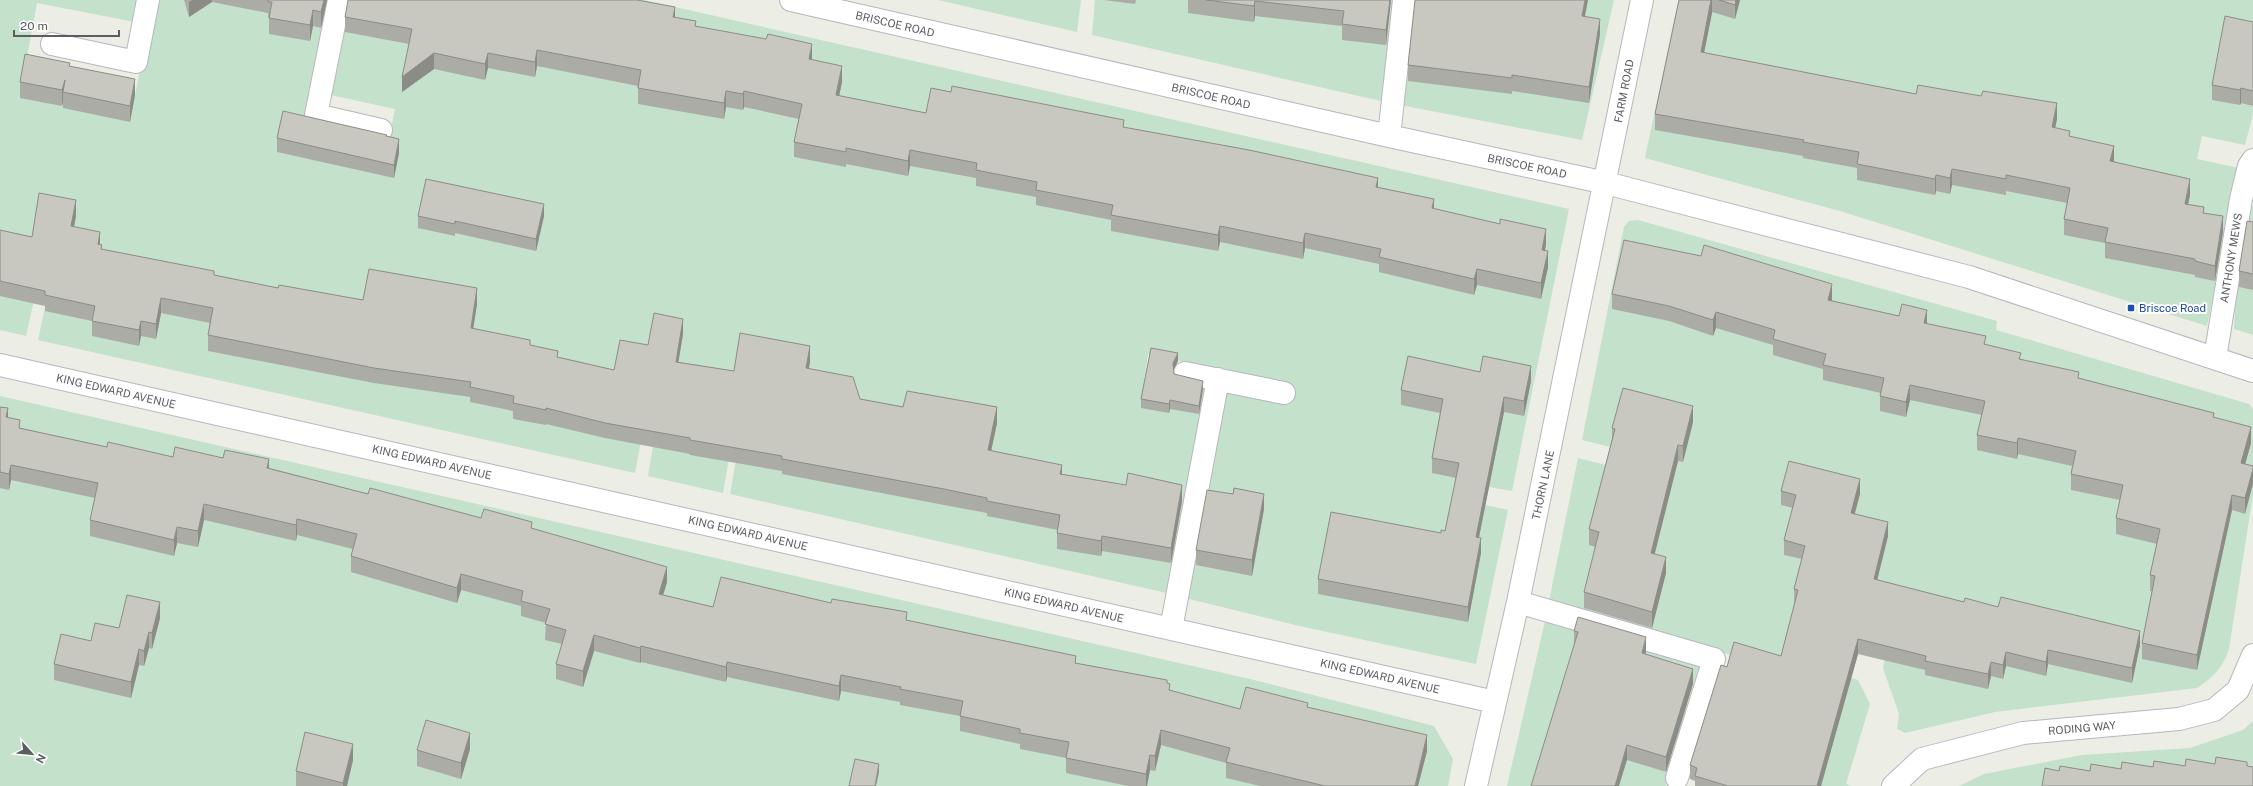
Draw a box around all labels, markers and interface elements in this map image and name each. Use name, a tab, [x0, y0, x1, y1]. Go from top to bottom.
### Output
street label: BRISCOE ROAD	[854, 9, 936, 39]
scale bar	[14, 12, 119, 38]
text: 20 m	[20, 19, 48, 33]
street label: FARM ROAD	[1612, 58, 1636, 124]
street label: BRISCOE ROAD	[1170, 81, 1252, 111]
street label: BRISCOE ROAD	[1486, 152, 1568, 180]
street label: ANTHONY MEWS	[2218, 212, 2244, 304]
place label: Briscoe Road	[2139, 302, 2206, 314]
marker: Briscoe Road	[2126, 303, 2136, 313]
street label: KING EDWARD AVENUE	[55, 371, 177, 411]
street label: KING EDWARD AVENUE	[371, 442, 493, 482]
street label: THORN LANE	[1530, 449, 1556, 521]
street label: KING EDWARD AVENUE	[687, 513, 809, 553]
street label: KING EDWARD AVENUE	[1003, 585, 1125, 625]
street label: KING EDWARD AVENUE	[1319, 656, 1441, 696]
street label: RODING WAY	[2048, 719, 2117, 737]
north arrow	[12, 734, 52, 774]
text: N	[34, 752, 48, 765]

